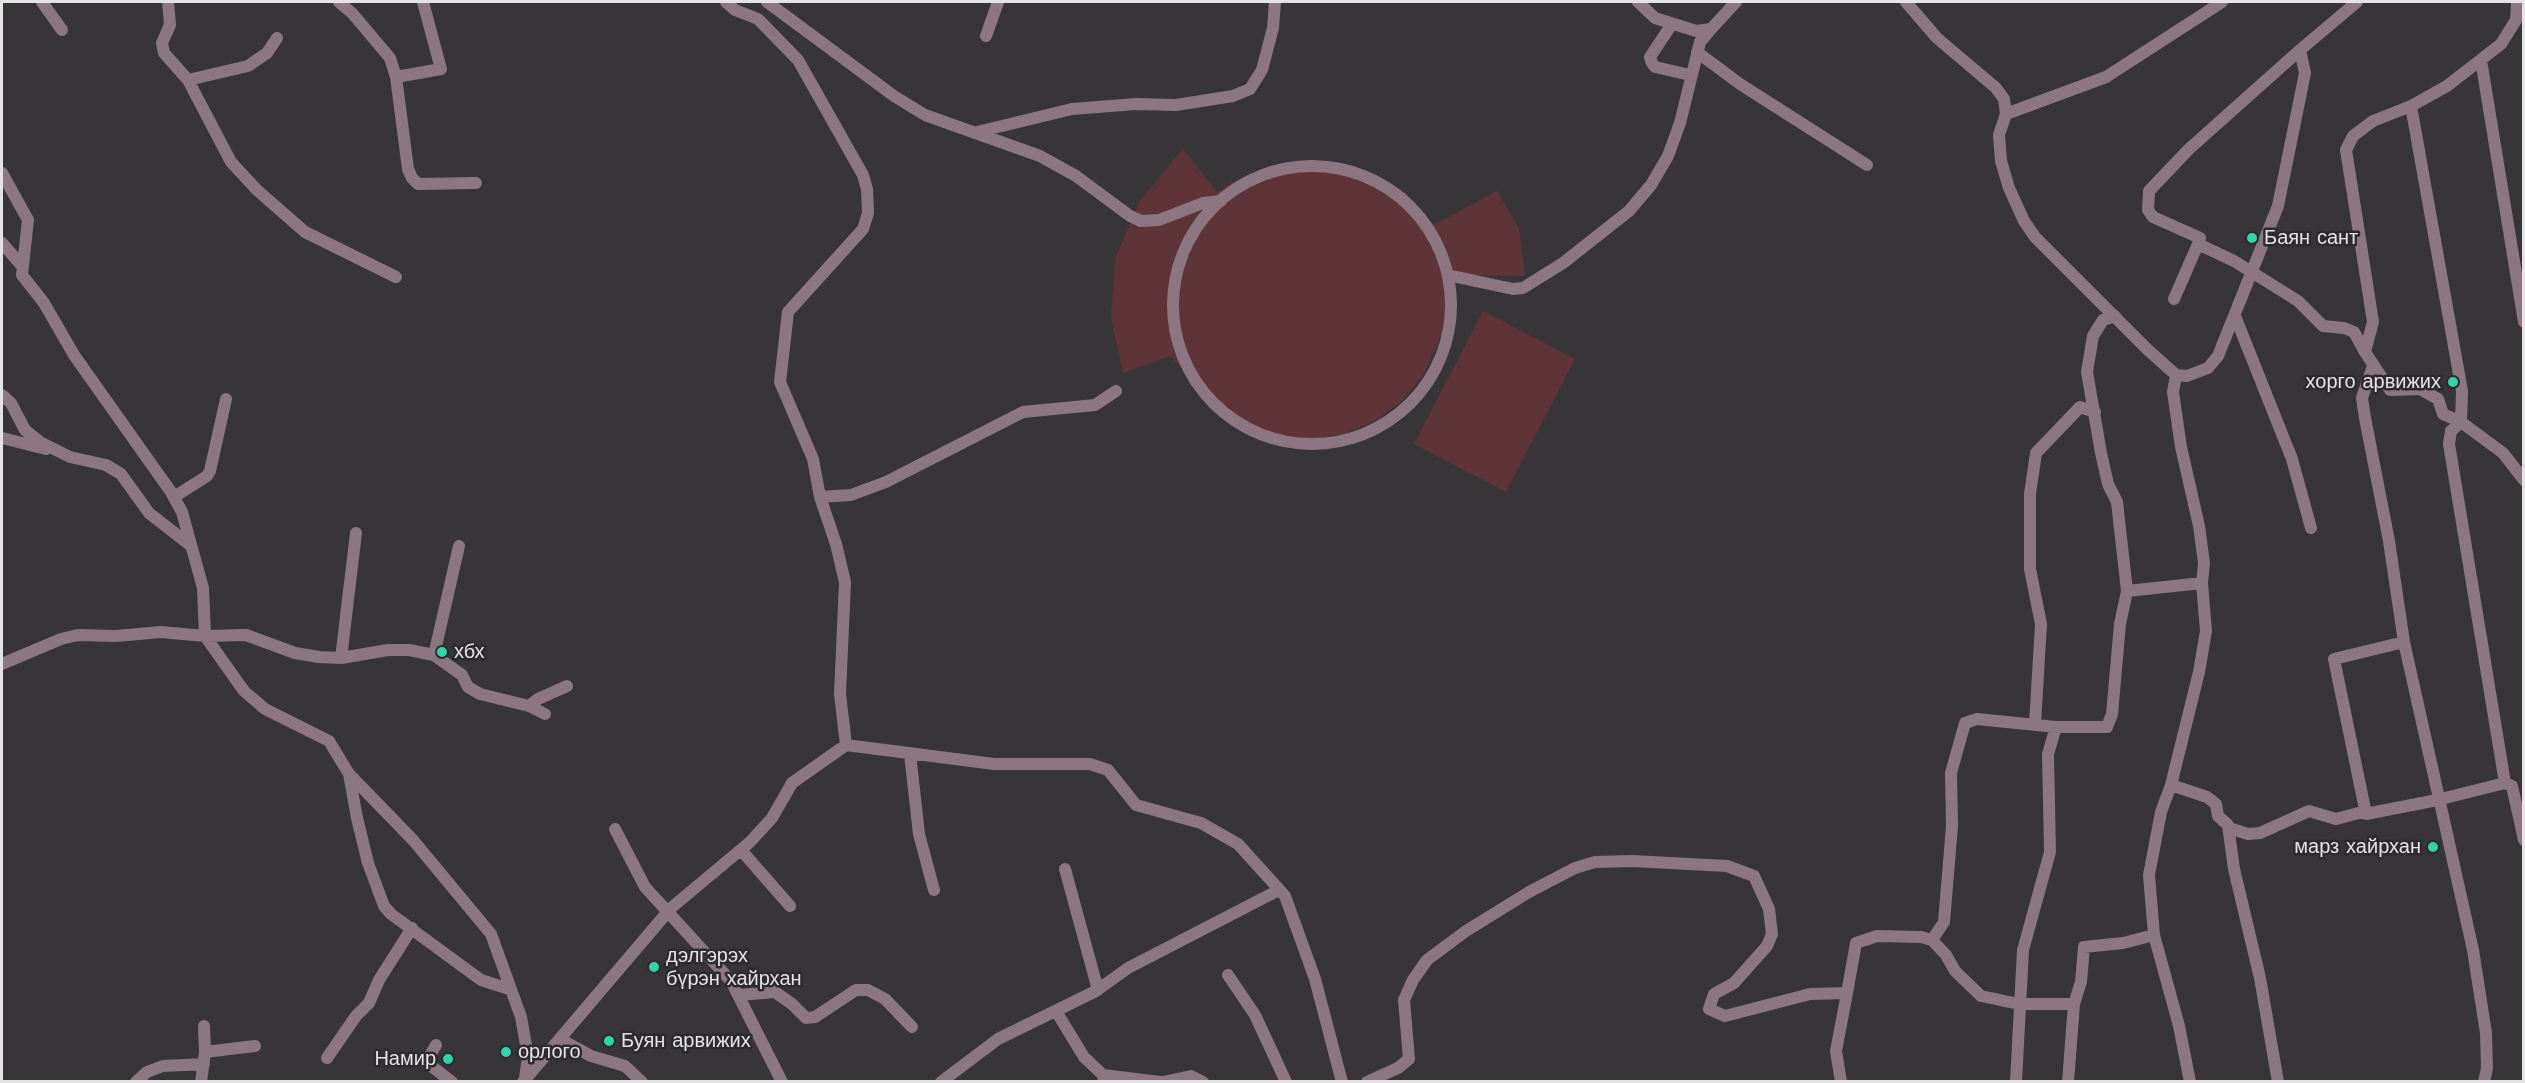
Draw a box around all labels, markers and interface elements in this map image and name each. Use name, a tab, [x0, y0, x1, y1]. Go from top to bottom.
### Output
place label: Баян сант	[2264, 226, 2358, 250]
marker: Баян сант	[2245, 231, 2259, 245]
place label: хорго арвижих	[2306, 370, 2441, 394]
marker: хорго арвижих	[2446, 375, 2460, 389]
place label: хбх	[454, 640, 485, 664]
marker: хбх	[435, 645, 449, 659]
place label: марз хайрхан	[2294, 835, 2421, 859]
marker: марз хайрхан	[2426, 840, 2440, 854]
place label: дэлгэрэх бүрэн хайрхан	[666, 944, 802, 991]
marker: дэлгэрэх бүрэн хайрхан	[647, 960, 661, 974]
place label: Буян арвижих	[621, 1029, 751, 1053]
marker: Буян арвижих	[602, 1034, 616, 1048]
place label: орлого	[518, 1040, 581, 1064]
marker: орлого	[499, 1045, 513, 1059]
place label: Намир	[374, 1047, 436, 1071]
marker: Намир	[441, 1052, 455, 1066]

